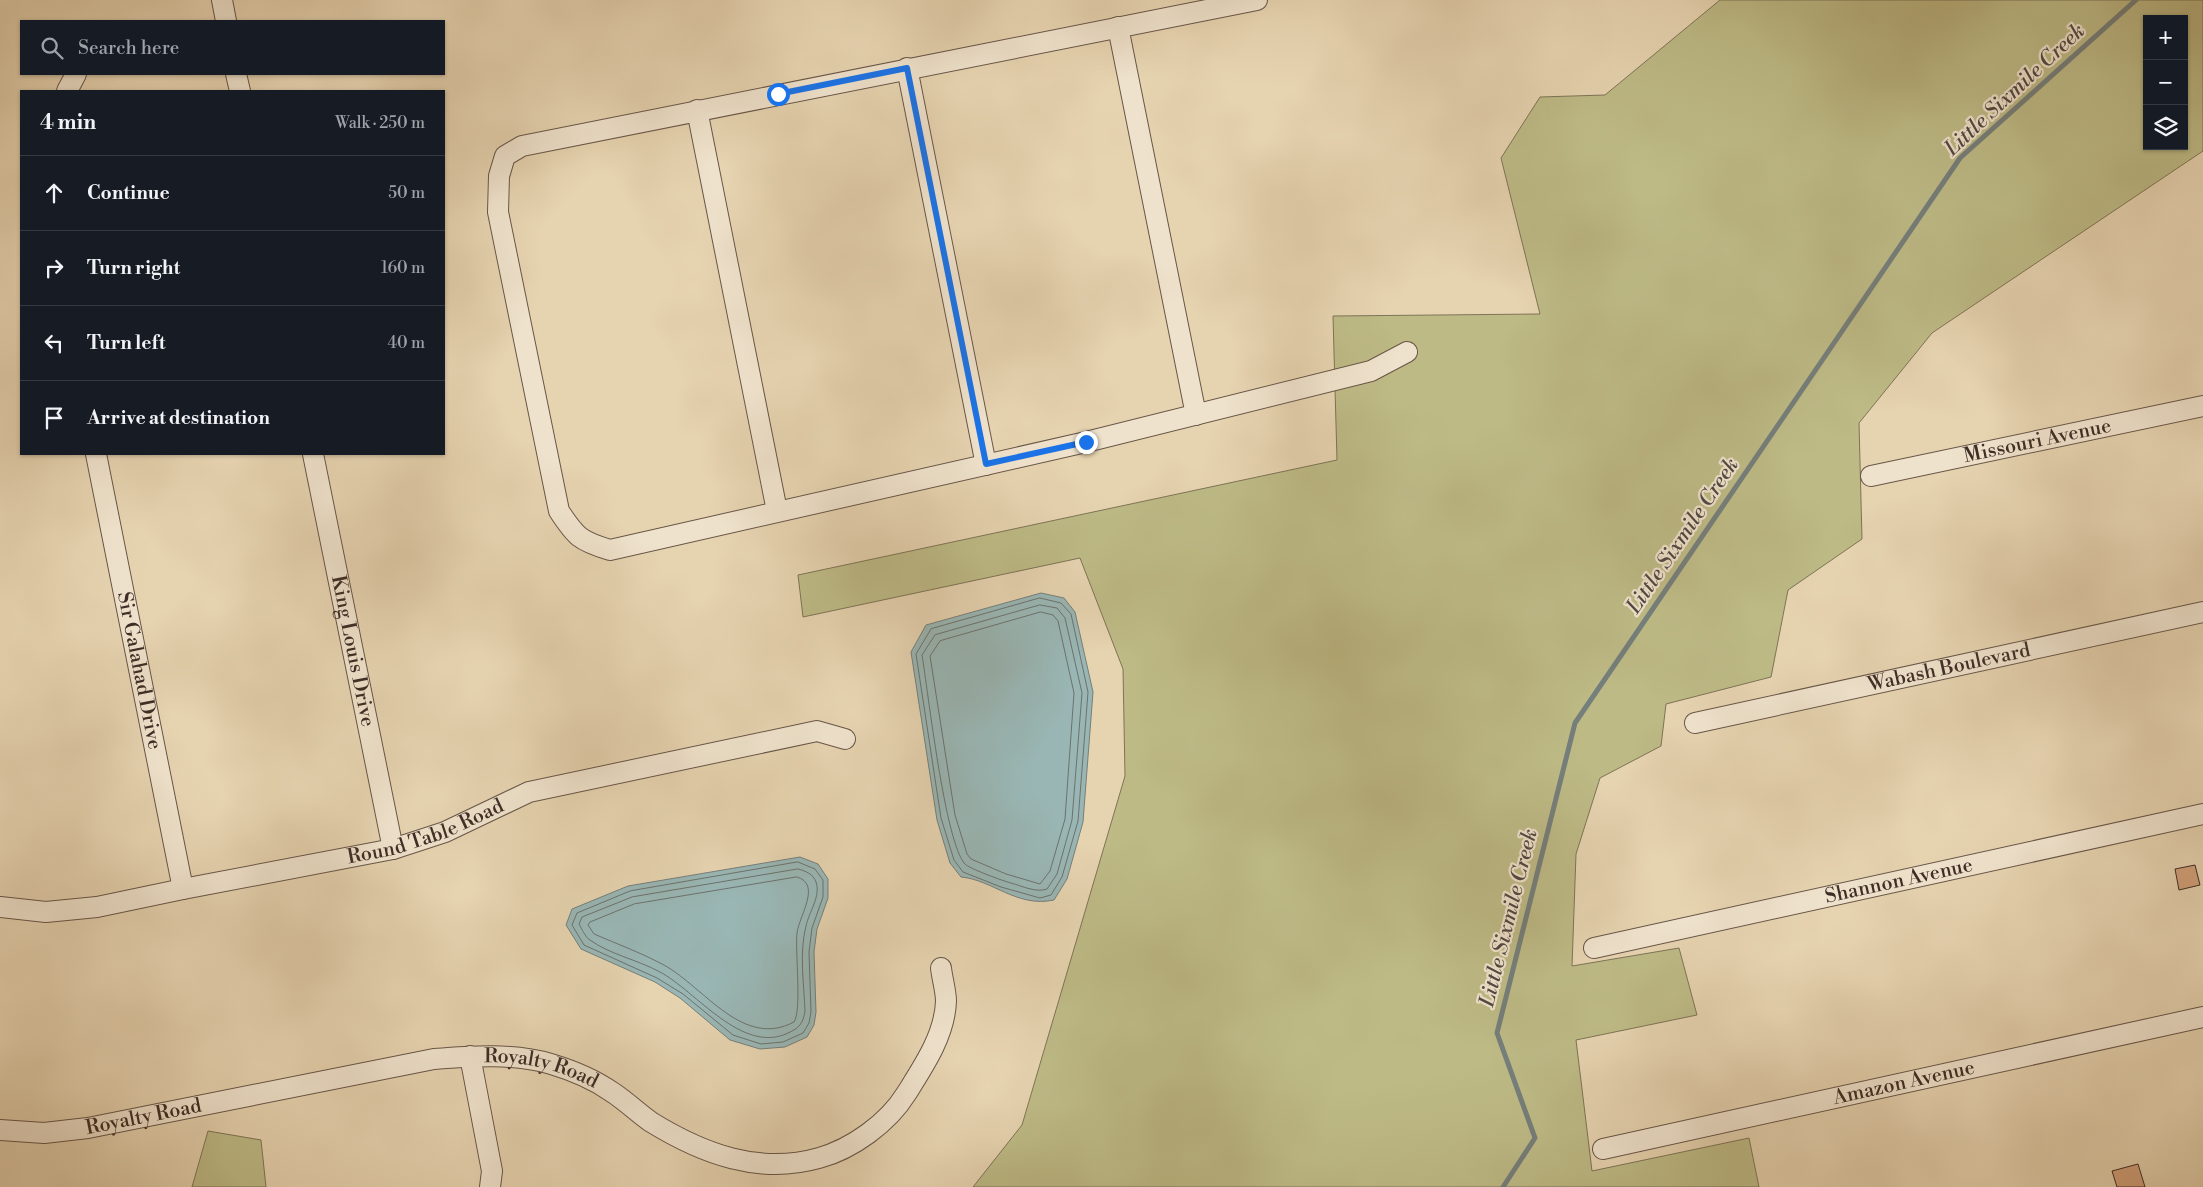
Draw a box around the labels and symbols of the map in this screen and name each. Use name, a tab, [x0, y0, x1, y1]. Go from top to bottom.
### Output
water label: Little Sixmile Creek	[1939, 18, 2090, 162]
route start	[767, 83, 790, 106]
street label: Missouri Avenue	[1961, 413, 2113, 469]
route end	[1075, 431, 1098, 454]
water label: Little Sixmile Creek	[1621, 453, 1745, 620]
street label: King Louis Drive	[325, 573, 380, 729]
street label: Sir Galahad Drive	[111, 590, 167, 752]
street label: Wabash Boulevard	[1864, 637, 2033, 698]
street label: Round Table Road	[345, 793, 508, 870]
water label: Little Sixmile Creek	[1474, 827, 1544, 1010]
street label: Shannon Avenue	[1822, 853, 1975, 909]
street label: Royalty Road	[484, 1044, 603, 1094]
street label: Amazon Avenue	[1830, 1055, 1977, 1111]
street label: Royalty Road	[83, 1093, 204, 1141]

